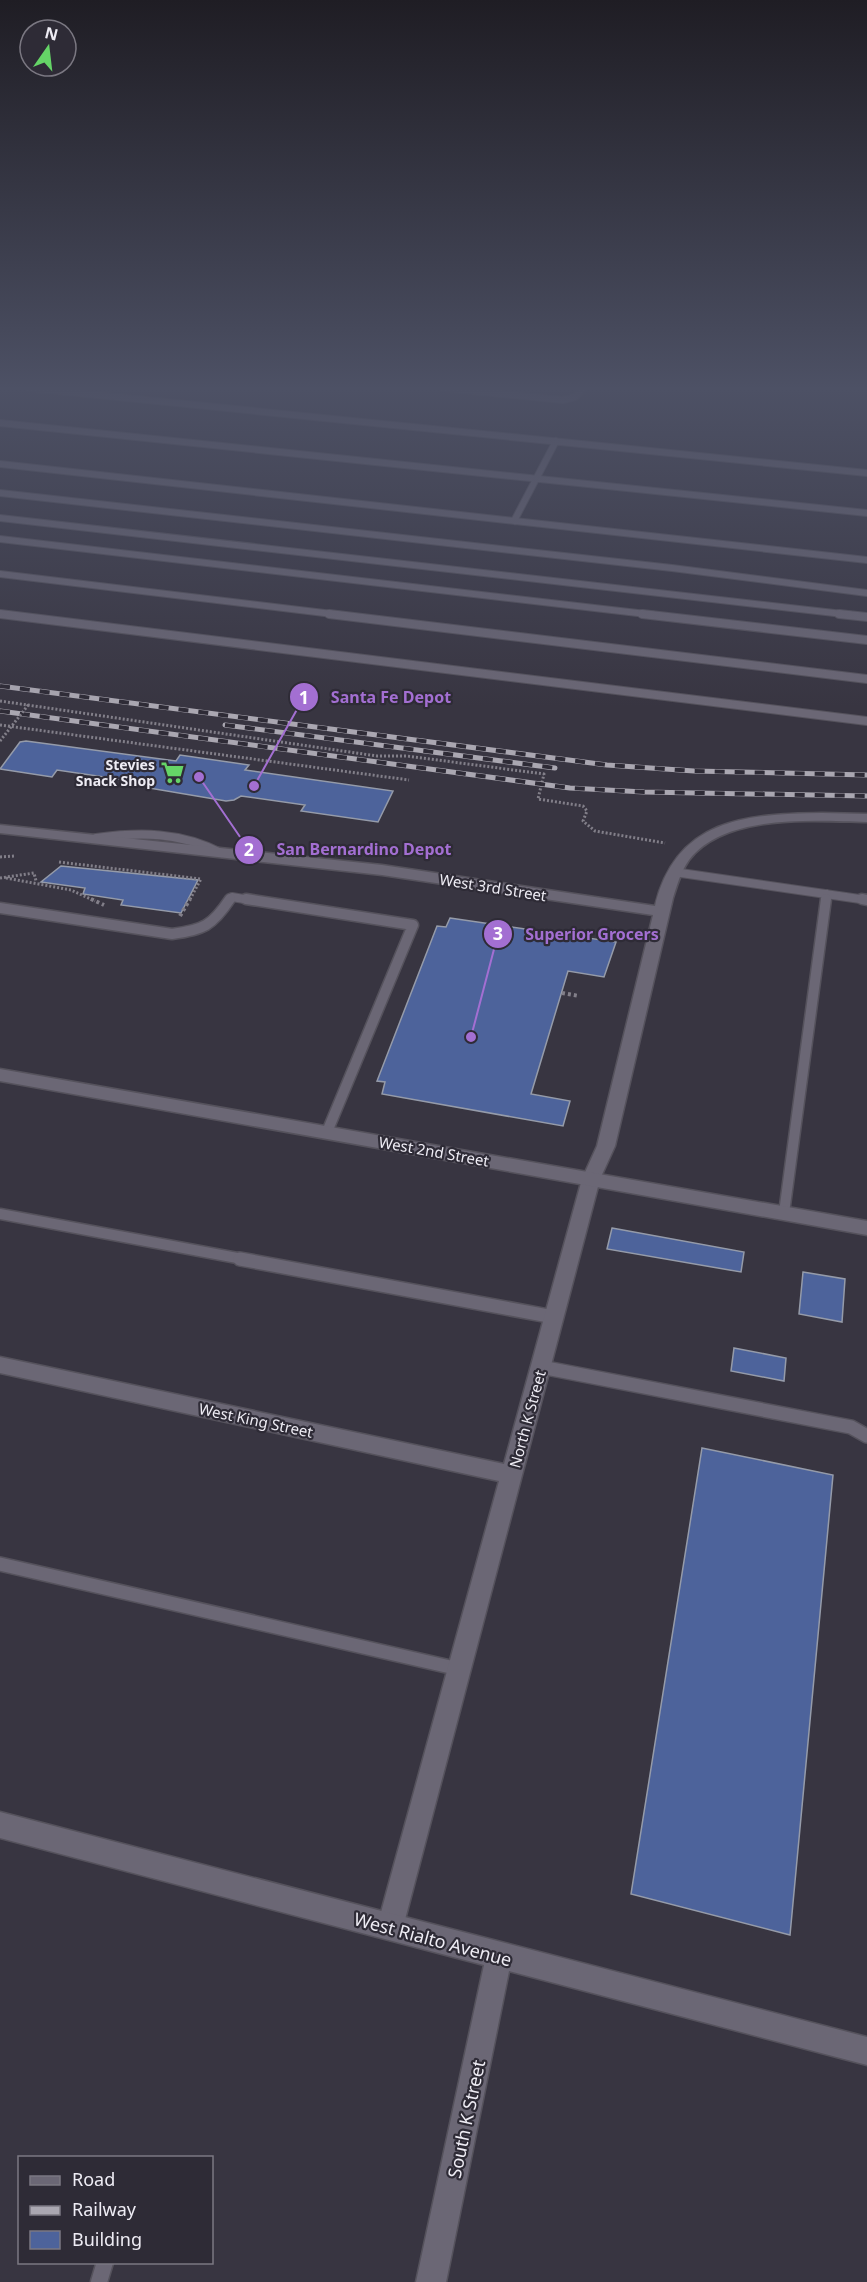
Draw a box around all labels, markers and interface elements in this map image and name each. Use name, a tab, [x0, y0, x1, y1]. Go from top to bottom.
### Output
north arrow	[18, 18, 78, 78]
text: N	[43, 21, 61, 46]
callout: Santa Fe Depot	[289, 680, 463, 714]
text: 1	[299, 685, 309, 709]
text: Santa Fe Depot	[331, 686, 451, 708]
place label: Stevies Snack Shop	[76, 755, 155, 790]
supermarket icon: Stevies Snack Shop	[160, 759, 186, 785]
callout: San Bernardino Depot	[234, 833, 463, 867]
text: 2	[244, 837, 254, 861]
text: San Bernardino Depot	[277, 838, 451, 860]
street label: West 3rd Street	[438, 869, 549, 905]
callout: Superior Grocers	[483, 917, 671, 951]
text: 3	[493, 921, 503, 945]
text: Superior Grocers	[525, 923, 659, 945]
street label: West 2nd Street	[377, 1131, 491, 1171]
street label: North K Street	[504, 1367, 550, 1470]
street label: West King Street	[197, 1398, 315, 1442]
street label: West Rialto Avenue	[352, 1906, 514, 1972]
street label: South K Street	[442, 2057, 490, 2180]
legend	[18, 2156, 213, 2264]
text: Road	[72, 2167, 115, 2191]
text: Railway	[72, 2197, 137, 2221]
text: Building	[72, 2227, 142, 2251]

